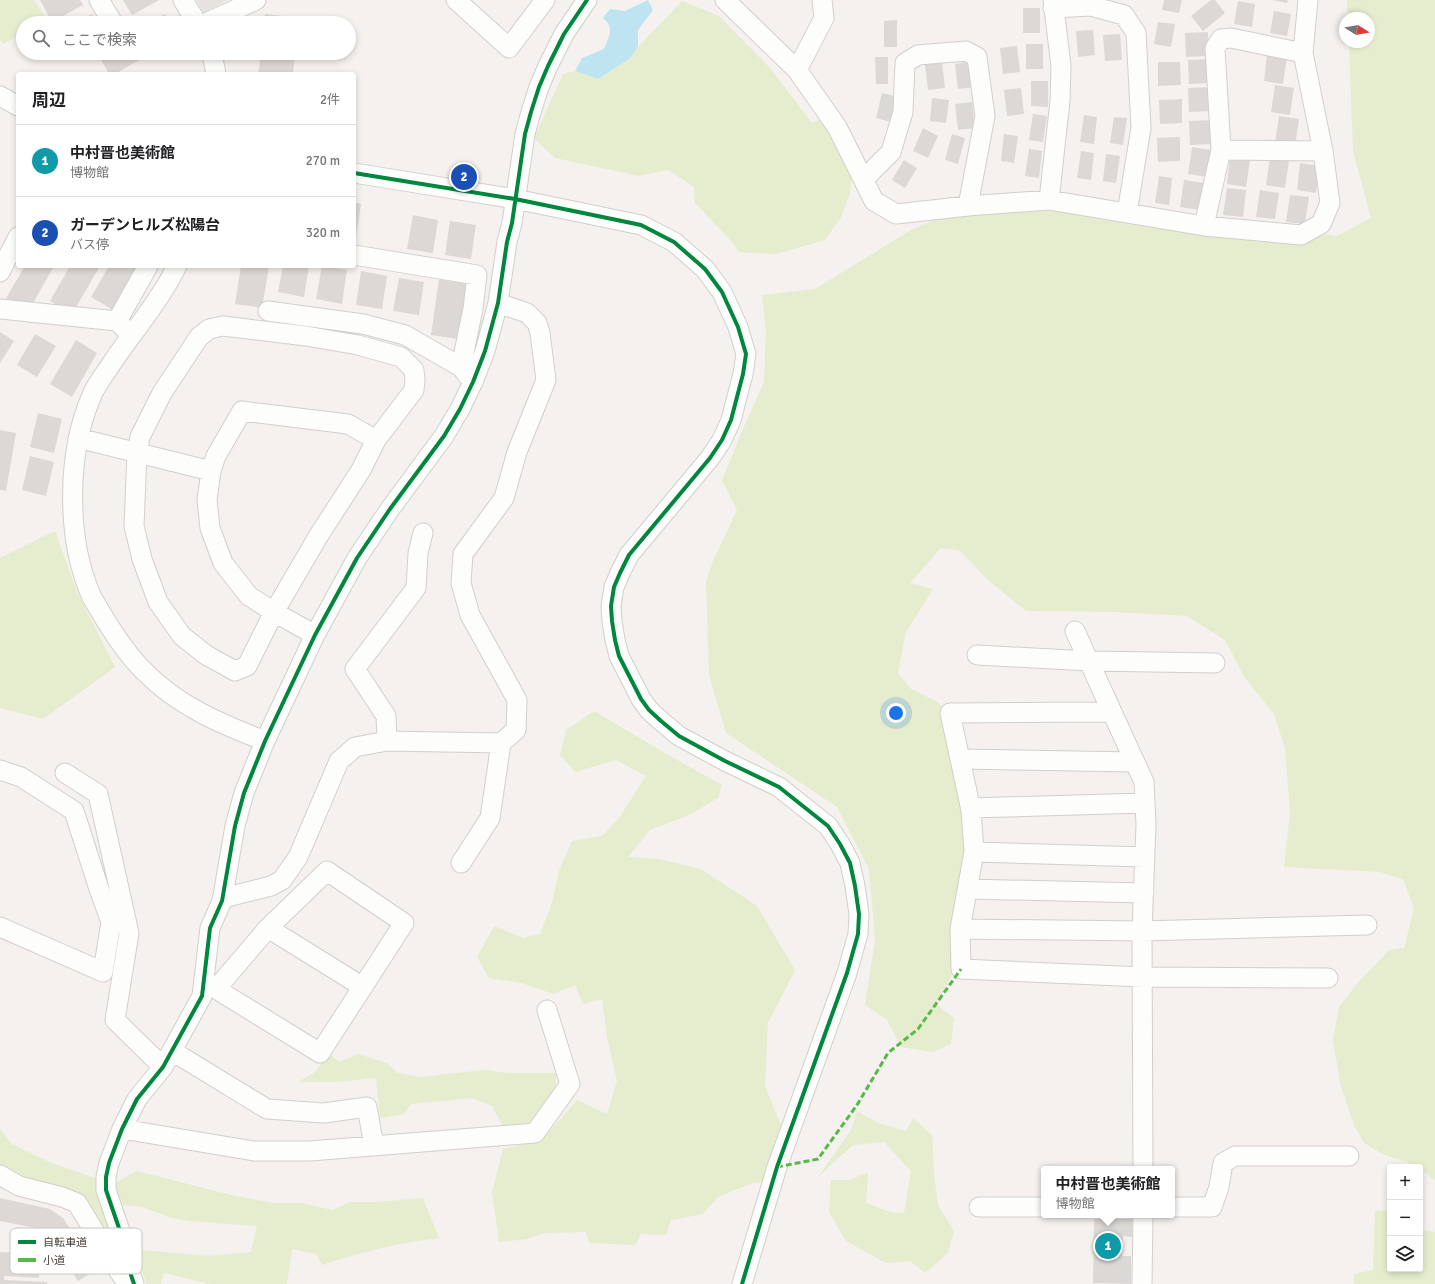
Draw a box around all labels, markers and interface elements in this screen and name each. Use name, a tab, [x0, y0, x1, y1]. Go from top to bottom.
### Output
north arrow	[1339, 12, 1375, 48]
search box	[16, 16, 356, 60]
icon: search	[30, 27, 52, 49]
text: ここで検索	[62, 31, 137, 49]
text: 周辺	[32, 90, 66, 111]
text: 2件	[320, 92, 340, 108]
text: 中村晋也美術館	[70, 144, 175, 162]
text: 1	[41, 153, 49, 169]
text: 270 m	[306, 153, 340, 169]
pin: 2	[451, 162, 477, 192]
text: 博物館	[70, 165, 109, 181]
text: ガーデンヒルズ松陽台	[70, 216, 220, 234]
text: 2	[41, 225, 49, 241]
text: 320 m	[306, 225, 340, 241]
text: バス停	[70, 237, 109, 253]
your location	[886, 703, 906, 723]
map controls	[1387, 1164, 1423, 1272]
button: +	[1387, 1164, 1423, 1200]
popup	[1041, 1166, 1175, 1218]
text: 中村晋也美術館	[1055, 1175, 1161, 1193]
text: 博物館	[1055, 1196, 1095, 1212]
button: −	[1387, 1200, 1423, 1236]
legend	[10, 1228, 142, 1274]
pin: 1	[1095, 1231, 1121, 1261]
text: 自転車道	[43, 1236, 87, 1249]
button: layers	[1387, 1236, 1423, 1272]
text: 小道	[43, 1254, 65, 1267]

